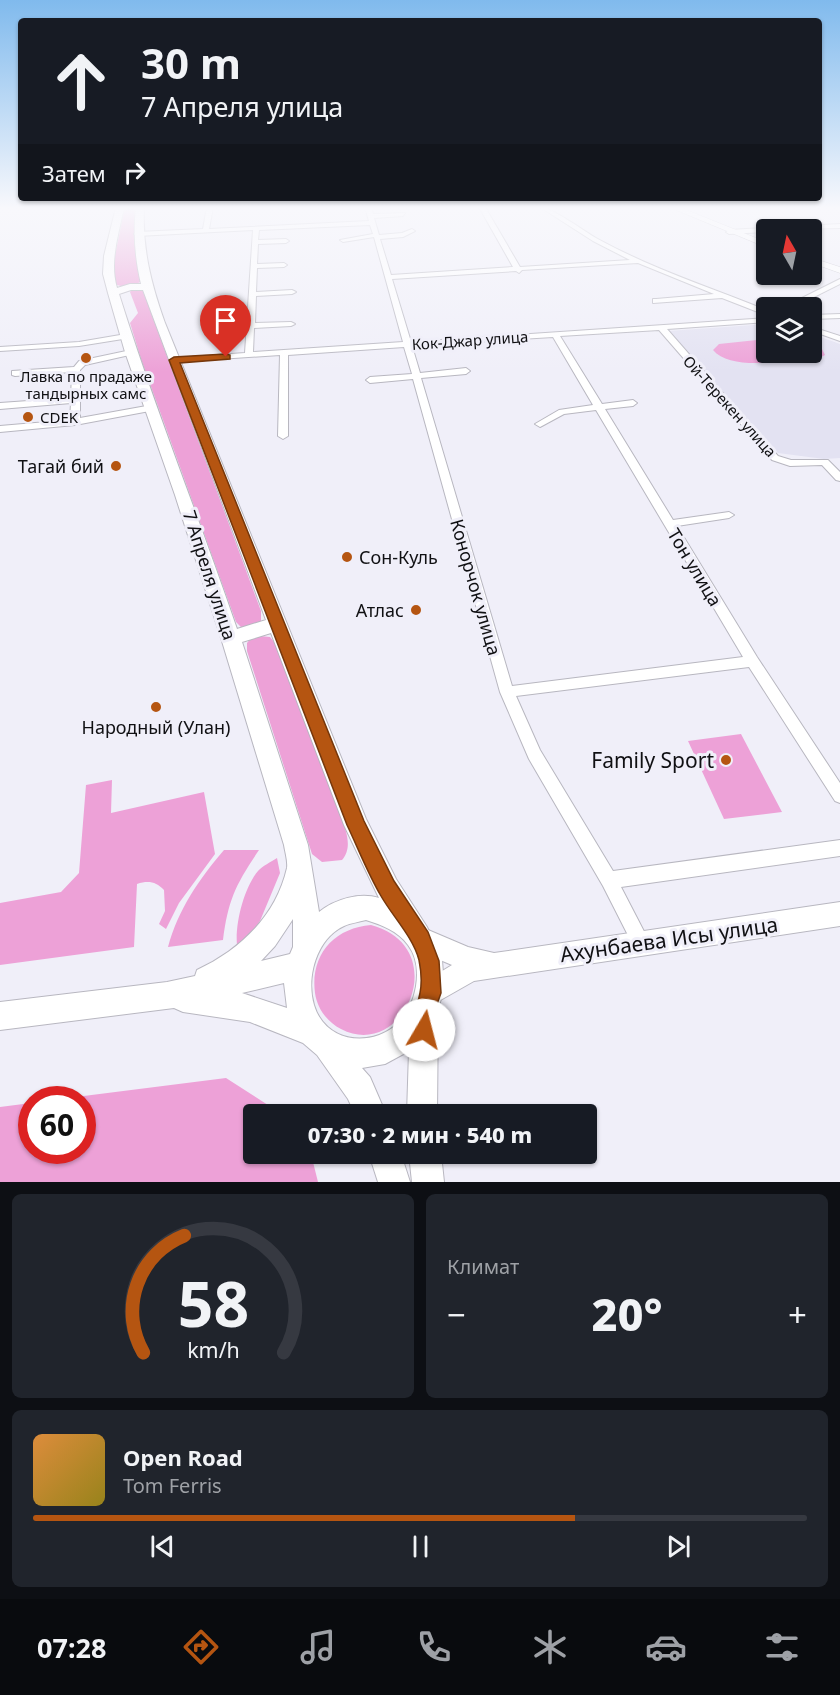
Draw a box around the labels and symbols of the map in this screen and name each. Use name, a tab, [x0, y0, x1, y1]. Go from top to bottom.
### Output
north arrow	[756, 219, 822, 285]
pin	[200, 295, 251, 357]
street label: Кок-Джар улица	[411, 326, 529, 354]
marker: Лавка по прадаже тандырных самс	[79, 351, 93, 365]
street label: Ой-Терекен улица	[679, 351, 781, 461]
place label: Лавка по прадаже тандырных самс	[20, 366, 152, 403]
place label: CDEK	[40, 407, 79, 427]
marker: CDEK	[21, 410, 35, 424]
place label: Тагай бий	[18, 454, 104, 478]
marker: Тагай бий	[109, 459, 123, 473]
street label: 7 Апреля улица	[178, 507, 242, 643]
street label: Конорчок улица	[445, 516, 507, 658]
street label: Тон улица	[662, 524, 728, 610]
place label: Сон-Куль	[359, 545, 438, 569]
marker: Сон-Куль	[340, 550, 354, 564]
place label: Атлас	[356, 598, 404, 622]
marker: Атлас	[409, 603, 423, 617]
marker: Народный (Улан)	[149, 700, 163, 714]
place label: Народный (Улан)	[82, 715, 230, 739]
place label: Family Sport	[591, 746, 714, 774]
marker: Family Sport	[719, 753, 733, 767]
street label: Ахунбаева Исы улица	[558, 910, 780, 968]
position arrow	[392, 998, 456, 1062]
speed limit sign: 60	[18, 1086, 96, 1164]

